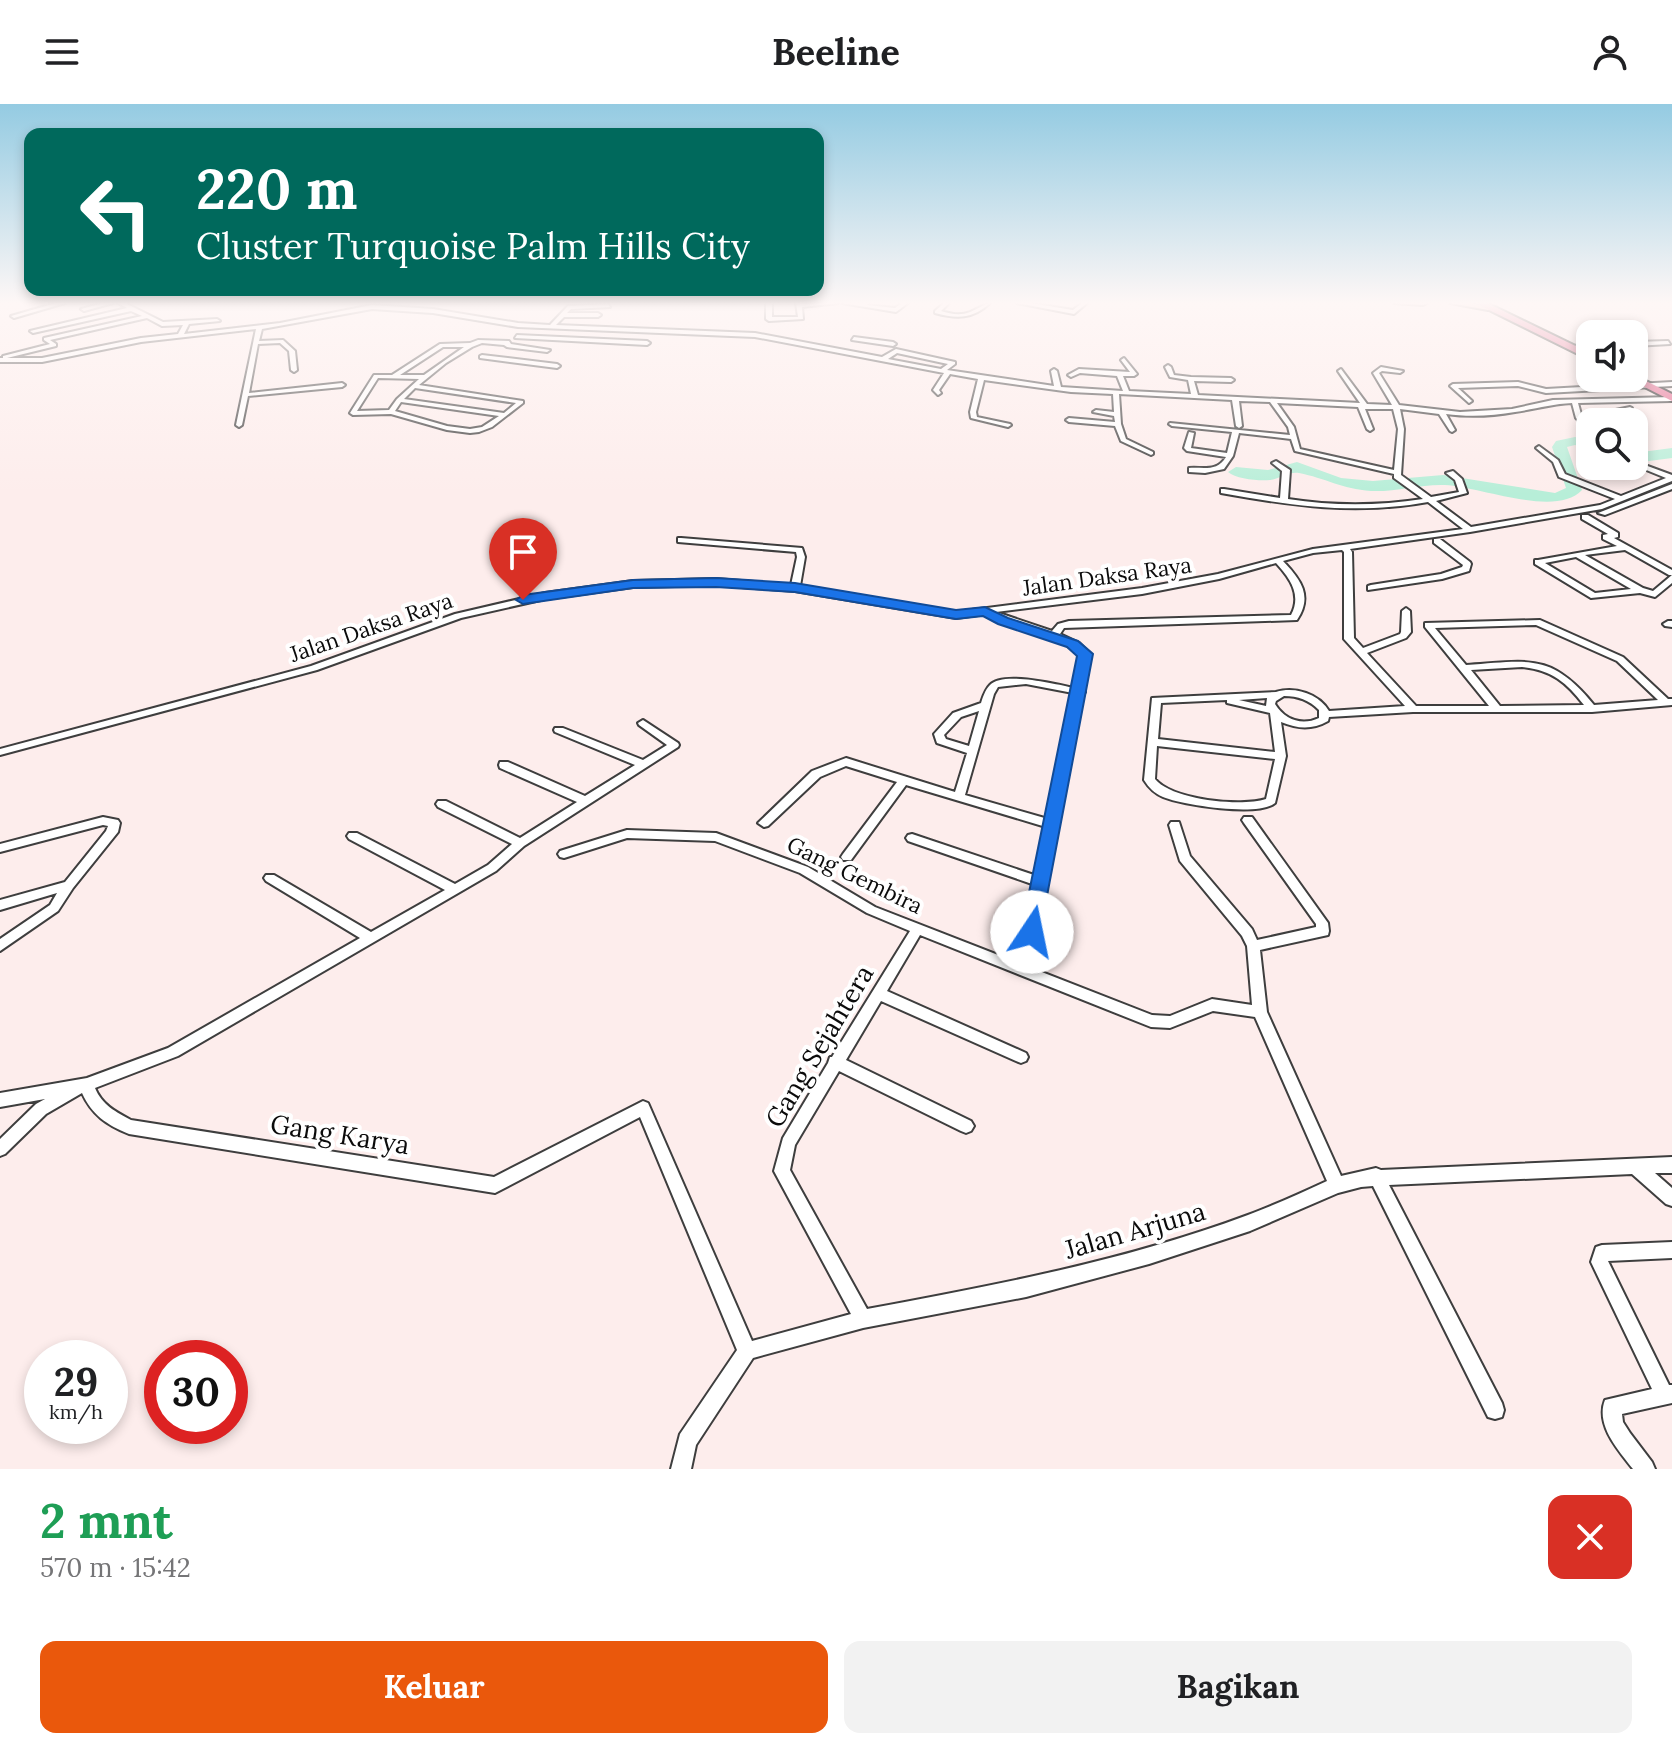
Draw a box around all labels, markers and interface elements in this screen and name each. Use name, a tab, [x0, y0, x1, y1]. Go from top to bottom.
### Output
text: Beeline	[772, 29, 900, 75]
icon: menu	[40, 30, 84, 74]
icon: person	[1588, 30, 1632, 74]
text: 220 m	[196, 153, 358, 224]
icon: left	[64, 160, 168, 264]
text: Cluster Turquoise Palm Hills City	[196, 223, 750, 269]
map controls	[1576, 320, 1648, 480]
button: sound	[1576, 320, 1648, 392]
button: search	[1576, 408, 1648, 480]
pin	[489, 518, 557, 600]
icon: arrive	[501, 530, 545, 574]
street label: Jalan Daksa Raya	[1020, 550, 1193, 602]
street label: Jalan Daksa Raya	[285, 586, 456, 668]
street label: Gang Gembira	[783, 830, 927, 920]
position arrow	[990, 890, 1074, 974]
street label: Gang Sejahtera	[758, 959, 880, 1133]
street label: Gang Karya	[268, 1107, 412, 1161]
street label: Jalan Arjuna	[1060, 1194, 1209, 1266]
speed limit sign: 30	[144, 1340, 248, 1444]
text: 29	[54, 1356, 98, 1407]
text: km/h	[49, 1399, 103, 1424]
text: 2 mnt	[40, 1490, 173, 1551]
button: close	[1548, 1495, 1632, 1579]
text: 570 m · 15:42	[40, 1551, 191, 1584]
button: Keluar	[40, 1641, 828, 1733]
button: Bagikan	[844, 1641, 1632, 1733]

